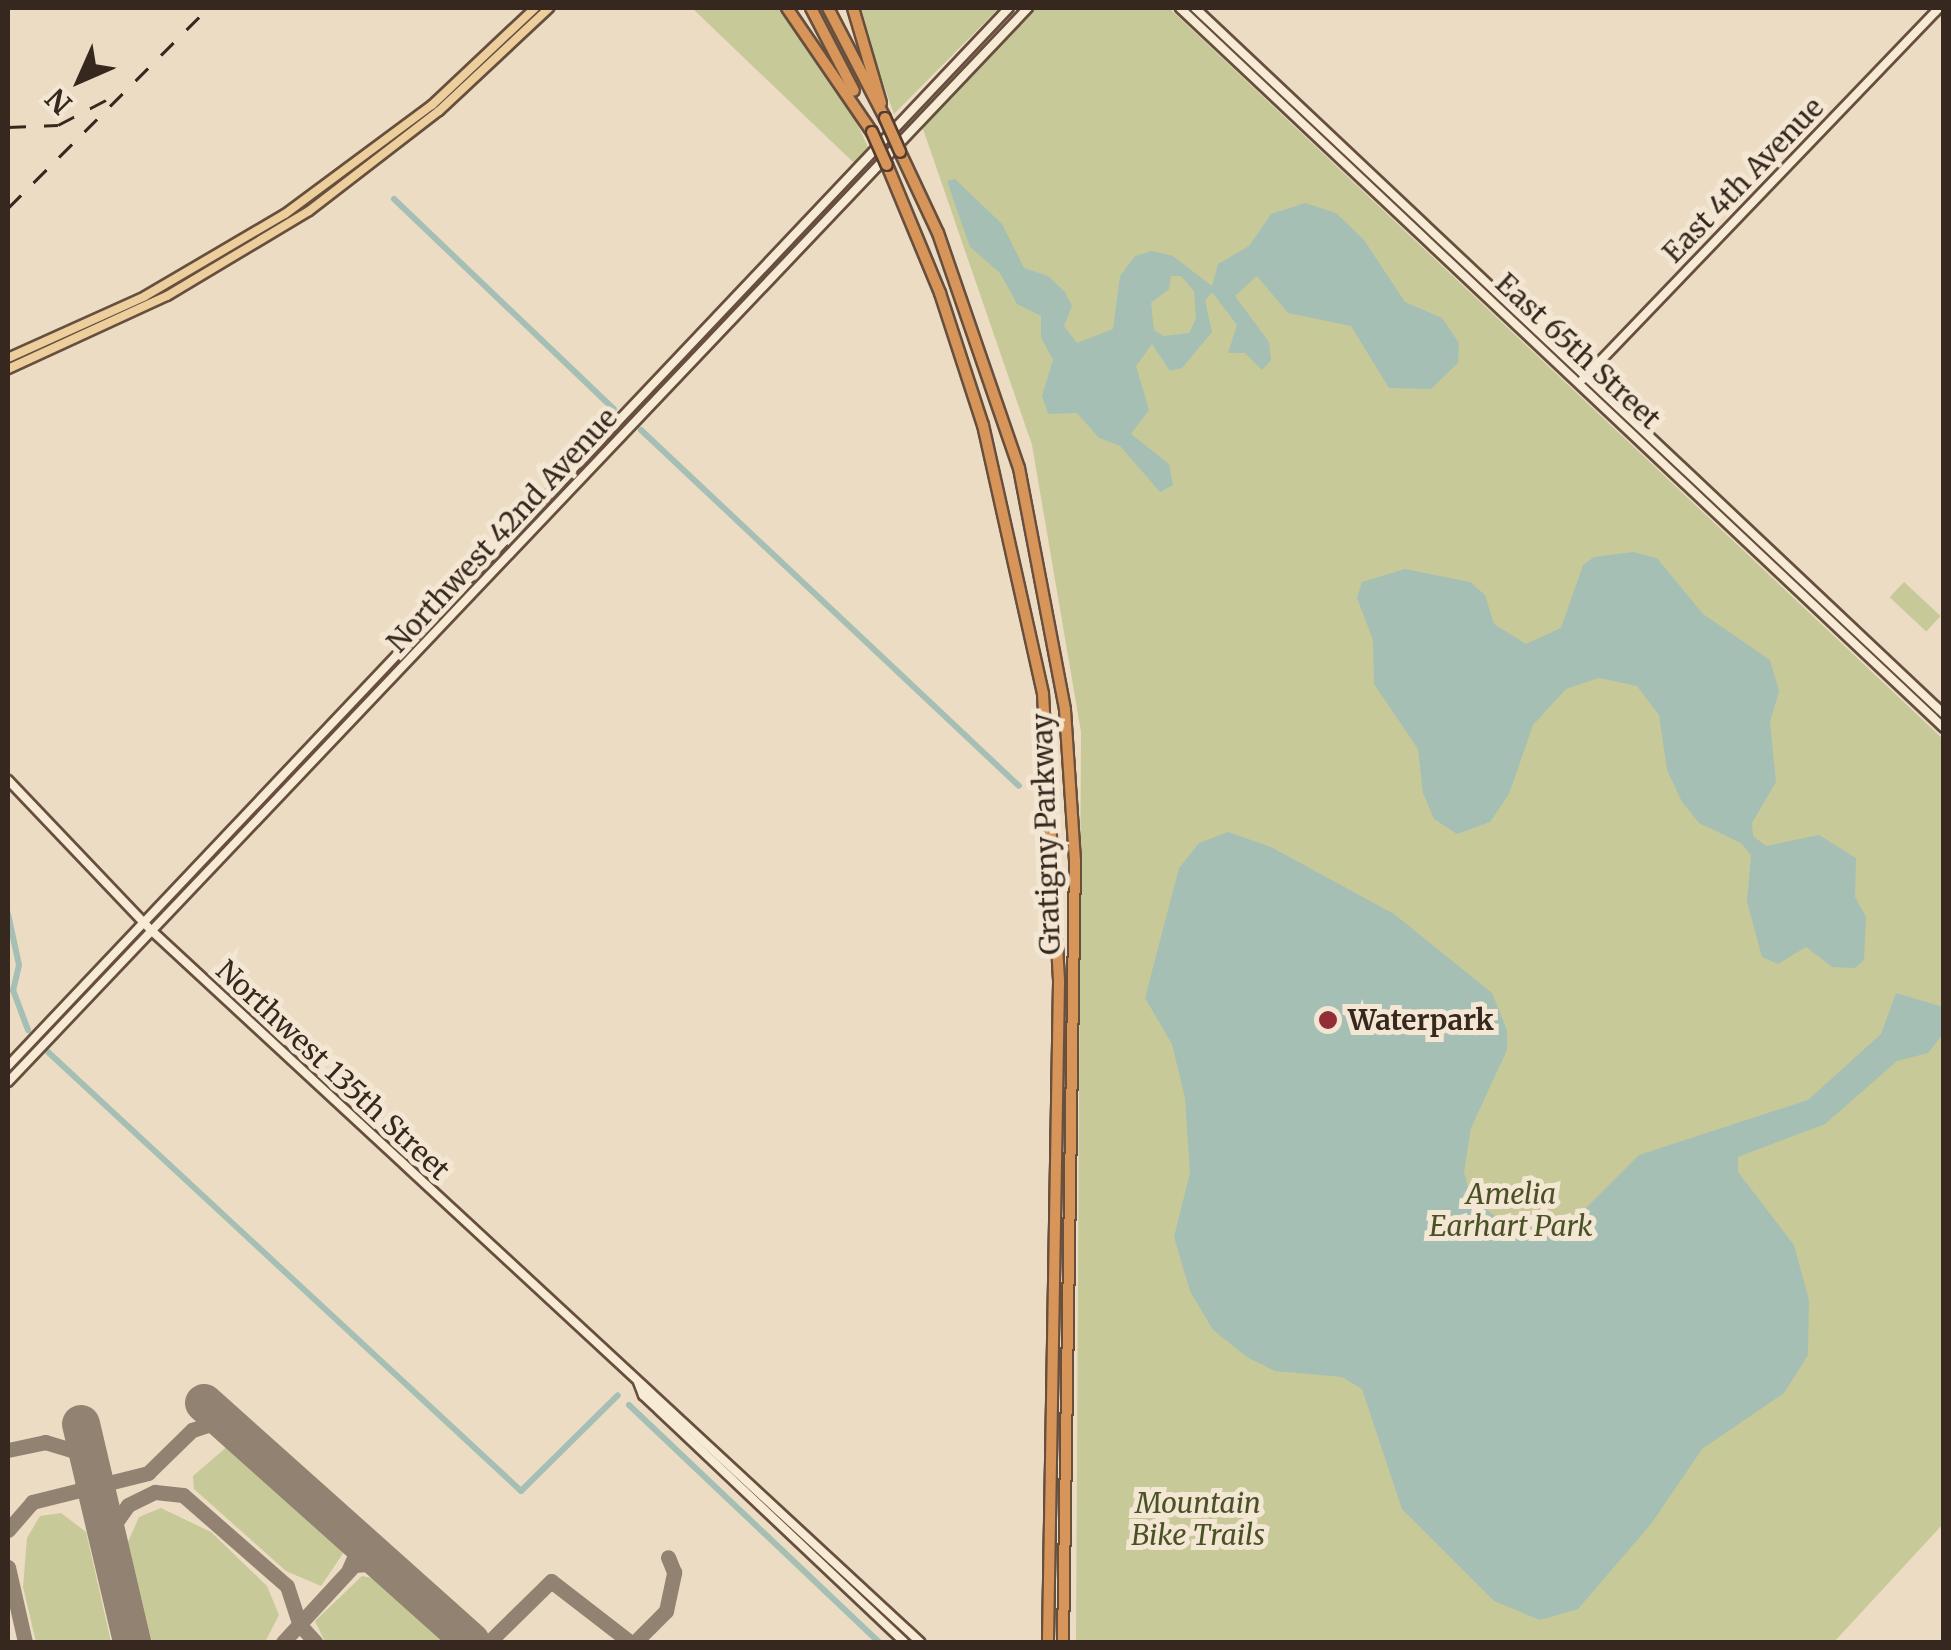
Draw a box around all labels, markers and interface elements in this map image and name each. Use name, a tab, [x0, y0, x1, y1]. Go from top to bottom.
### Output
north arrow	[30, 30, 130, 130]
text: N	[38, 81, 79, 122]
street label: East 4th Avenue	[1656, 91, 1830, 269]
street label: East 65th Street	[1489, 266, 1667, 436]
street label: Northwest 42nd Avenue	[380, 401, 624, 659]
street label: Gratigny Parkway	[1025, 713, 1067, 955]
street label: Northwest 135th Street	[209, 953, 457, 1187]
place label: Waterpark	[1348, 1003, 1494, 1037]
marker: Waterpark	[1317, 1009, 1339, 1031]
park label: Amelia Earhart Park	[1429, 1177, 1593, 1243]
park label: Mountain Bike Trails	[1131, 1486, 1265, 1552]

